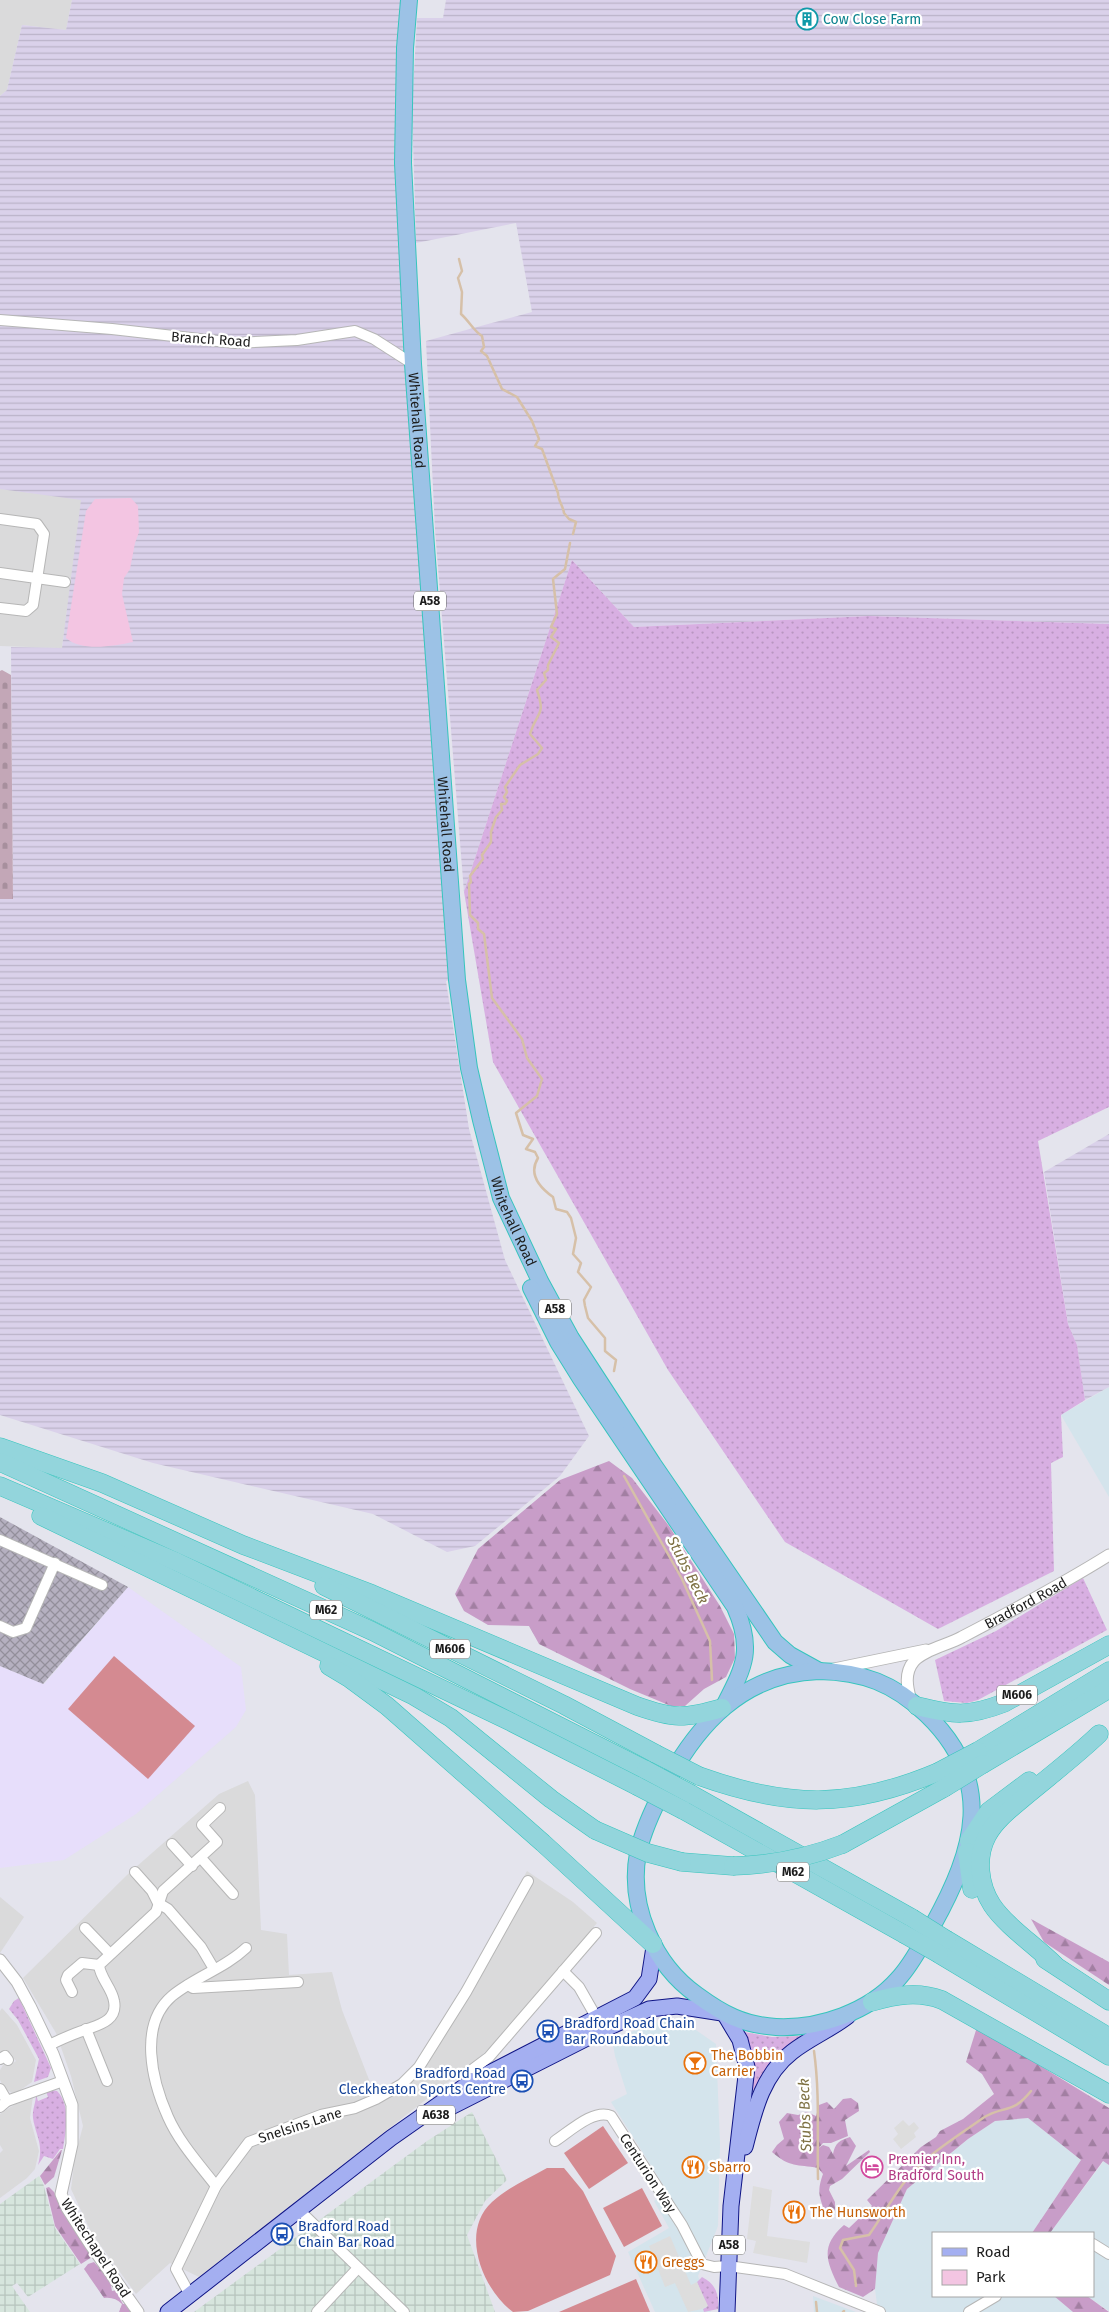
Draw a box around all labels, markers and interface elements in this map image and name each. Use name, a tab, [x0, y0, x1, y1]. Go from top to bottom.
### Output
building icon: Cow Close Farm	[795, 7, 819, 31]
place label: Cow Close Farm	[823, 11, 921, 28]
street label: Branch Road	[170, 328, 252, 351]
street label: Whitehall Road	[405, 372, 428, 469]
road number: A58	[414, 592, 446, 610]
street label: Whitehall Road	[433, 776, 457, 873]
street label: Whitehall Road	[487, 1175, 540, 1269]
road number: A58	[539, 1300, 571, 1318]
water label: Stubs Beck	[663, 1532, 713, 1607]
street label: Bradford Road	[982, 1574, 1070, 1633]
road number: M62	[310, 1600, 342, 1620]
road number: M606	[430, 1640, 470, 1658]
road number: M606	[997, 1686, 1037, 1704]
road number: M62	[777, 1862, 809, 1881]
place label: Bradford Road Chain Bar Roundabout	[564, 2015, 695, 2048]
bus stop icon: Bradford Road Chain Bar Roundabout	[536, 2019, 560, 2043]
place label: The Bobbin Carrier	[711, 2047, 783, 2080]
bar icon: The Bobbin Carrier	[683, 2051, 707, 2075]
place label: Bradford Road Cleckheaton Sports Centre	[339, 2065, 506, 2098]
bus stop icon: Bradford Road Cleckheaton Sports Centre	[510, 2069, 534, 2093]
water label: Stubs Beck	[795, 2078, 815, 2153]
street label: Snelsins Lane	[256, 2104, 344, 2147]
road number: A638	[417, 2106, 455, 2124]
street label: Centurion Way	[616, 2130, 680, 2216]
place label: Premier Inn, Bradford South	[888, 2151, 984, 2184]
restaurant icon: Sbarro	[681, 2155, 705, 2179]
hotel icon: Premier Inn, Bradford South	[860, 2155, 884, 2179]
place label: Sbarro	[709, 2159, 751, 2176]
street label: Whitechapel Road	[57, 2196, 134, 2301]
restaurant icon: The Hunsworth	[782, 2200, 806, 2224]
place label: The Hunsworth	[810, 2204, 906, 2221]
place label: Bradford Road Chain Bar Road	[298, 2218, 395, 2251]
bus stop icon: Bradford Road Chain Bar Road	[270, 2222, 294, 2246]
legend	[932, 2232, 1094, 2297]
road number: A58	[713, 2236, 745, 2254]
text: Road	[976, 2243, 1011, 2261]
restaurant icon: Greggs	[634, 2250, 658, 2274]
place label: Greggs	[662, 2254, 705, 2271]
text: Park	[976, 2268, 1006, 2286]

